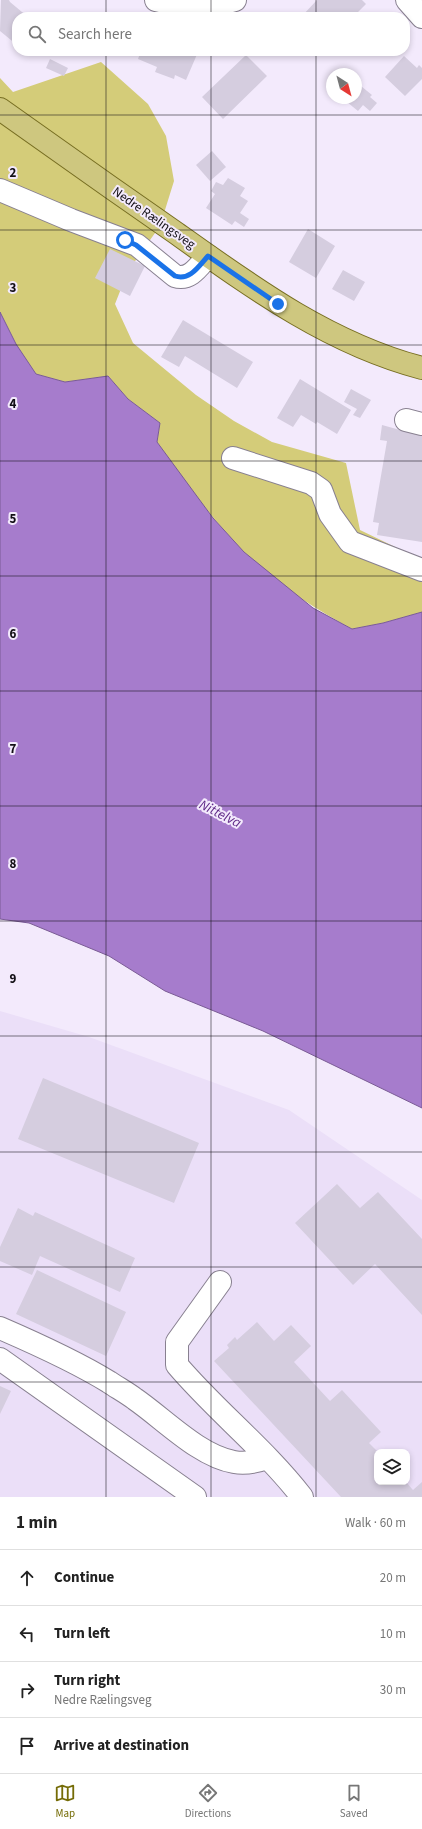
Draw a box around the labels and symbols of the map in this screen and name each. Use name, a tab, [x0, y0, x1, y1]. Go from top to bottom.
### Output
north arrow	[326, 68, 362, 104]
text: 2	[10, 164, 17, 182]
street label: Nedre Rælingsveg	[109, 183, 199, 254]
route start	[116, 231, 134, 249]
text: 3	[10, 279, 17, 297]
route end	[269, 295, 287, 313]
text: 4	[10, 395, 17, 413]
text: 5	[10, 510, 17, 528]
text: 6	[10, 625, 17, 643]
text: 7	[10, 740, 17, 758]
water label: Nittelva	[195, 795, 245, 833]
text: 8	[10, 855, 17, 873]
text: 9	[10, 970, 17, 988]

